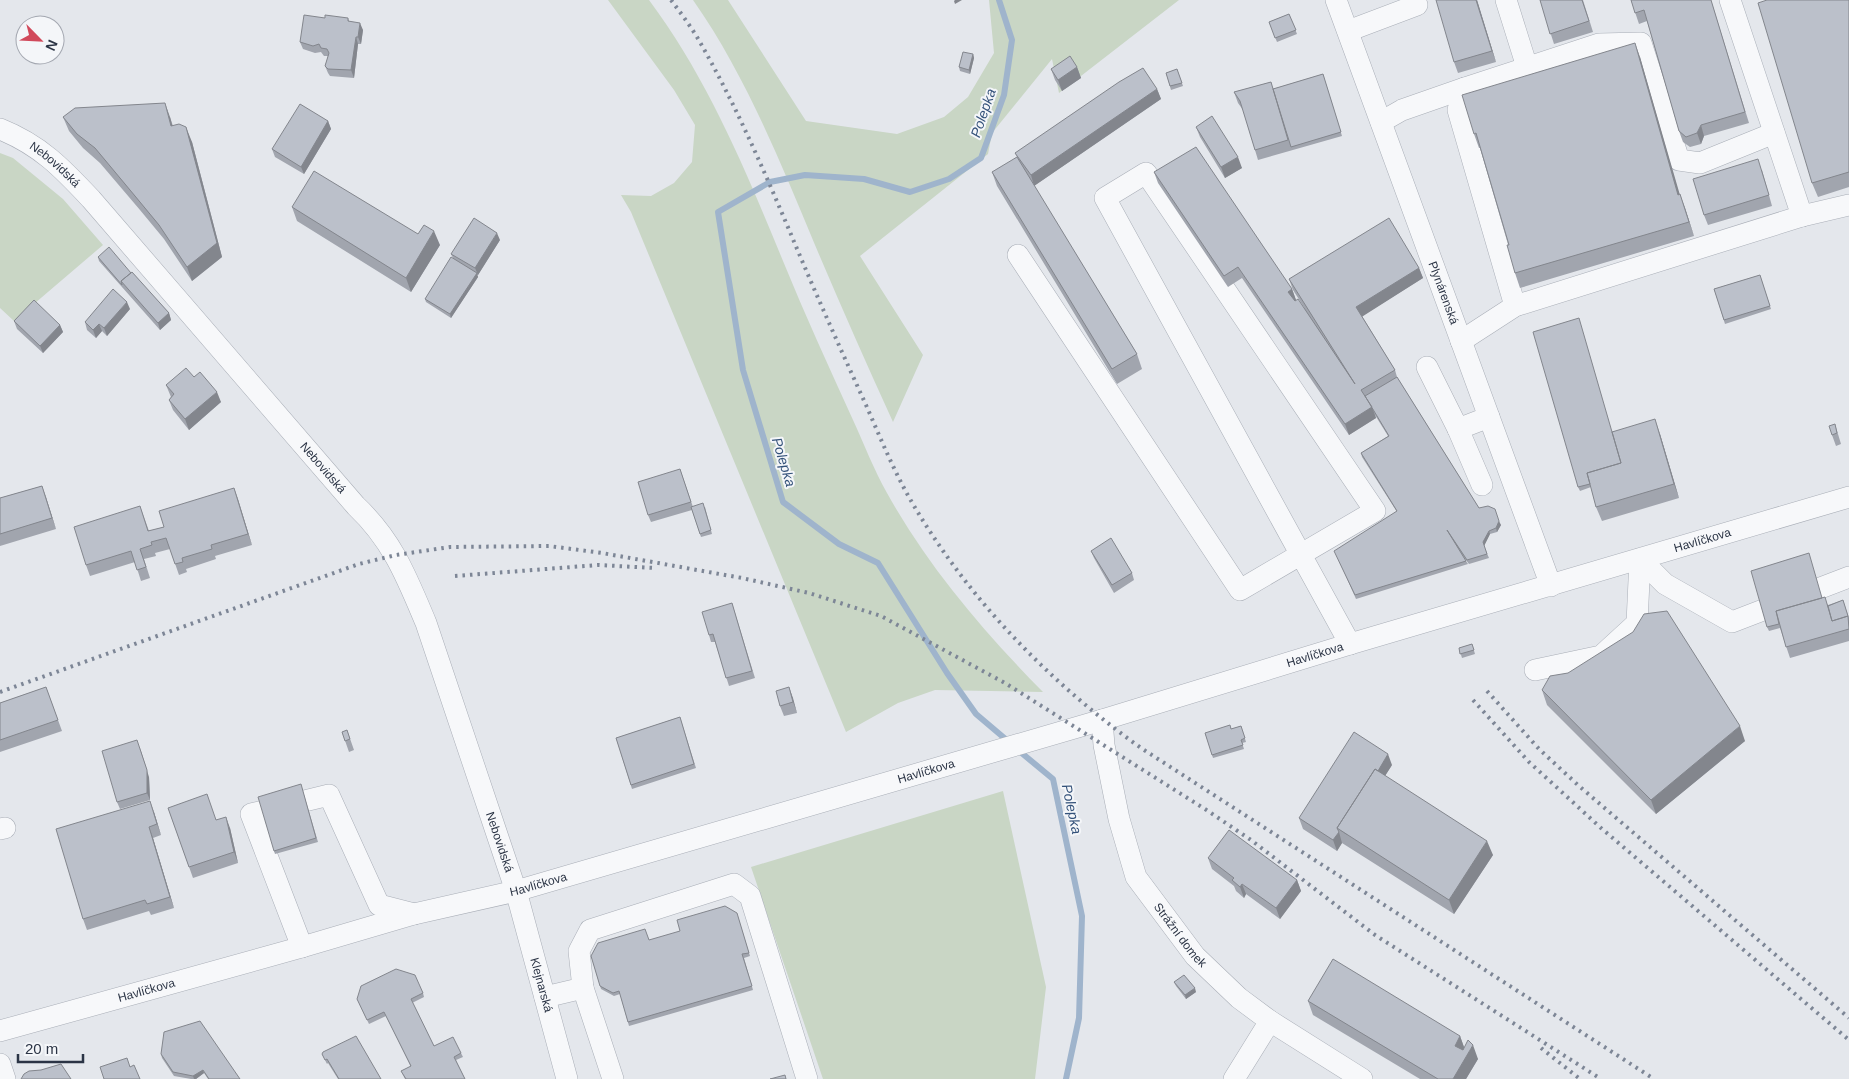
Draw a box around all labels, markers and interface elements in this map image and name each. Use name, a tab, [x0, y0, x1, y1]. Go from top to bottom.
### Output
north arrow	[15, 15, 65, 65]
text: N	[43, 37, 61, 53]
water label: Polepka	[967, 86, 999, 140]
street label: Nebovidská	[27, 139, 83, 190]
street label: Plynárenská	[1426, 259, 1462, 327]
water label: Polepka	[769, 435, 799, 489]
street label: Nebovidská	[297, 439, 349, 496]
street label: Havlíčkova	[1672, 525, 1733, 555]
street label: Havlíčkova	[1285, 639, 1345, 670]
street label: Havlíčkova	[896, 756, 957, 786]
water label: Polepka	[1059, 783, 1085, 836]
street label: Nebovidská	[483, 810, 516, 874]
street label: Havlíčkova	[508, 869, 569, 899]
street label: Strážní domek	[1151, 900, 1210, 971]
street label: Klejnarská	[527, 956, 556, 1014]
street label: Havlíčkova	[116, 976, 177, 1005]
scale bar	[18, 1032, 82, 1064]
text: 20 m	[25, 1040, 58, 1057]

